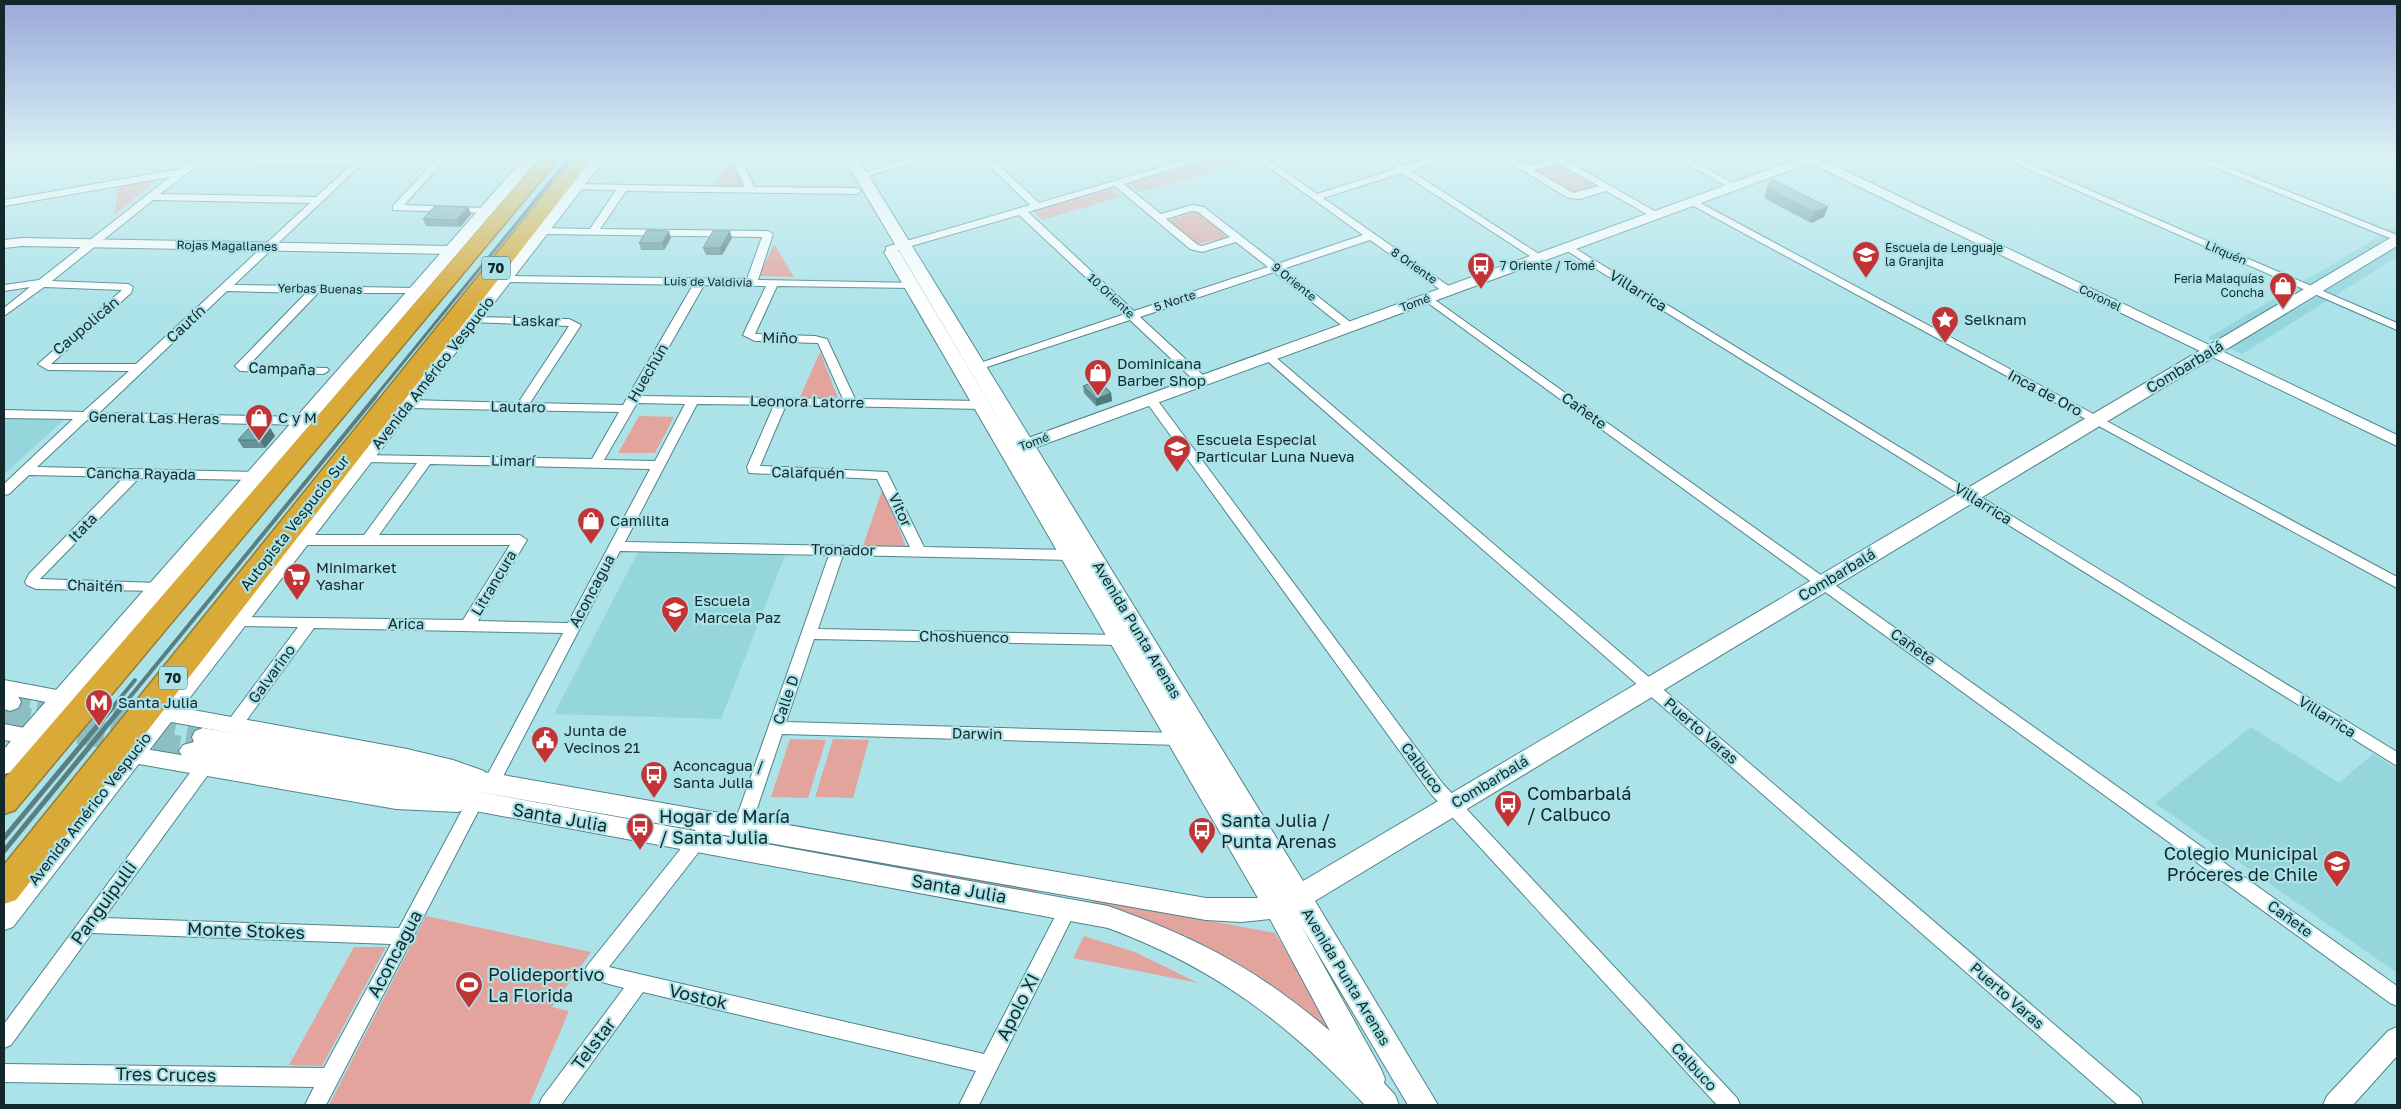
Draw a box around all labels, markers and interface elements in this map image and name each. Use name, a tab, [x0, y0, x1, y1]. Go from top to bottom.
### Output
street label: Rojas Magallanes	[176, 237, 278, 254]
street label: Lirquén	[2203, 237, 2249, 268]
school or university icon: Escuela de Lenguaje la Granjita	[1851, 240, 1881, 279]
place label: Escuela de Lenguaje la Granjita	[1885, 240, 2003, 269]
street label: 8 Oriente	[1388, 244, 1440, 287]
bus stop icon: 7 Oriente / Tomé	[1466, 251, 1496, 290]
road number: 70	[482, 256, 510, 280]
place label: 7 Oriente / Tomé	[1500, 258, 1595, 273]
street label: 9 Oriente	[1269, 259, 1320, 304]
street label: Villarrica	[1606, 265, 1671, 315]
street label: 10 Oriente	[1085, 270, 1138, 321]
place label: Feria Malaquías Concha	[2174, 271, 2264, 300]
shop icon: Feria Malaquías Concha	[2268, 271, 2298, 310]
street label: Luis de Valdivia	[663, 273, 753, 290]
street label: Yerbas Buenas	[278, 280, 362, 297]
street label: Coronel	[2077, 281, 2124, 314]
street label: 5 Norte	[1152, 287, 1198, 314]
street label: Tomé	[1398, 290, 1432, 315]
street label: Caupolicán	[49, 292, 122, 358]
street label: Avenida Américo Vespucio	[367, 292, 497, 452]
street label: Cautín	[162, 301, 209, 346]
place icon: Selknam	[1930, 305, 1960, 344]
place label: Selknam	[1964, 310, 2027, 328]
street label: Laskar	[512, 311, 560, 329]
street label: Miño	[762, 328, 798, 346]
street label: Combarbalá	[2143, 336, 2226, 396]
street label: Huechún	[623, 340, 671, 405]
place label: Dominicana Barber Shop	[1117, 354, 1206, 389]
street label: Campaña	[248, 358, 316, 378]
shop icon: Dominicana Barber Shop	[1083, 358, 1113, 397]
street label: Inca de Oro	[2005, 365, 2086, 419]
street label: Cañete	[1559, 388, 1611, 433]
street label: Leonora Latorre	[750, 391, 865, 411]
street label: Lautaro	[490, 397, 546, 415]
shop icon: C y M	[244, 403, 274, 442]
street label: General Las Heras	[88, 407, 220, 427]
place label: C y M	[278, 408, 317, 426]
street label: Tomé	[1017, 429, 1051, 454]
place label: Escuela Especial Particular Luna Nueva	[1196, 430, 1355, 465]
school or university icon: Escuela Especial Particular Luna Nueva	[1162, 434, 1192, 473]
street label: Autopista Vespucio Sur	[236, 451, 353, 594]
street label: Limarí	[491, 451, 536, 469]
street label: Calafquén	[771, 462, 845, 482]
street label: Cancha Rayada	[86, 463, 196, 483]
street label: Villarrica	[1951, 478, 2016, 528]
street label: Vitor	[886, 490, 916, 529]
shop icon: Camilita	[576, 506, 606, 545]
street label: Itata	[64, 509, 100, 546]
place label: Camilita	[610, 511, 669, 529]
street label: Tronador	[811, 539, 876, 559]
street label: Combarbalá	[1795, 544, 1878, 604]
street label: Litrancura	[467, 546, 520, 619]
street label: Aconcagua	[564, 551, 618, 630]
place label: Minimarket Yashar	[316, 558, 397, 593]
street label: Avenida Punta Arenas	[1090, 558, 1186, 701]
supermarket icon: Minimarket Yashar	[282, 562, 312, 601]
street label: Chaitén	[67, 575, 123, 595]
place label: Escuela Marcela Paz	[694, 591, 781, 626]
school or university icon: Escuela Marcela Paz	[660, 595, 690, 634]
street label: Arica	[388, 614, 424, 632]
street label: Cañete	[1888, 624, 1940, 669]
street label: Choshuenco	[919, 626, 1009, 646]
street label: Galvarino	[244, 641, 298, 706]
road number: 70	[159, 666, 187, 690]
street label: Calle D	[768, 673, 802, 727]
metro station icon: Santa Julia	[84, 688, 114, 727]
street label: Villarrica	[2295, 691, 2360, 741]
place label: Santa Julia	[118, 693, 198, 711]
street label: Puerto Varas	[1661, 693, 1742, 767]
place label: Junta de Vecinos 21	[564, 721, 640, 756]
street label: Darwin	[952, 724, 1002, 742]
public building icon: Junta de Vecinos 21	[530, 725, 560, 764]
street label: Avenida Américo Vespucio	[24, 728, 154, 888]
street label: Calbuco	[1398, 738, 1448, 796]
street label: Combarbalá	[1448, 751, 1531, 811]
place label: Aconcagua / Santa Julia	[673, 756, 764, 791]
bus stop icon: Aconcagua / Santa Julia	[639, 760, 669, 799]
place label: Combarbalá / Calbuco	[1527, 782, 1631, 825]
bus stop icon: Combarbalá / Calbuco	[1493, 789, 1523, 828]
street label: Santa Julia	[511, 798, 609, 836]
place label: Hogar de María / Santa Julia	[659, 805, 790, 848]
place label: Santa Julia / Punta Arenas	[1221, 809, 1337, 852]
bus stop icon: Hogar de María / Santa Julia	[625, 812, 655, 851]
bus stop icon: Santa Julia / Punta Arenas	[1187, 816, 1217, 855]
place label: Colegio Municipal Próceres de Chile	[2164, 842, 2318, 885]
school or university icon: Colegio Municipal Próceres de Chile	[2322, 849, 2352, 888]
street label: Panguipulli	[66, 856, 141, 948]
street label: Santa Julia	[910, 869, 1008, 907]
street label: Cañete	[2265, 896, 2317, 941]
street label: Avenida Punta Arenas	[1299, 905, 1395, 1048]
street label: Aconcagua	[362, 906, 426, 1001]
street label: Monte Stokes	[187, 917, 306, 943]
street label: Puerto Varas	[1967, 958, 2048, 1032]
place label: Polideportivo La Florida	[488, 963, 604, 1006]
street label: Apolo XI	[991, 969, 1043, 1044]
sports icon: Polideportivo La Florida	[454, 970, 484, 1009]
street label: Vostok	[667, 979, 730, 1013]
street label: Telstar	[566, 1013, 620, 1074]
street label: Calbuco	[1668, 1039, 1721, 1094]
street label: Tres Cruces	[115, 1062, 217, 1086]

